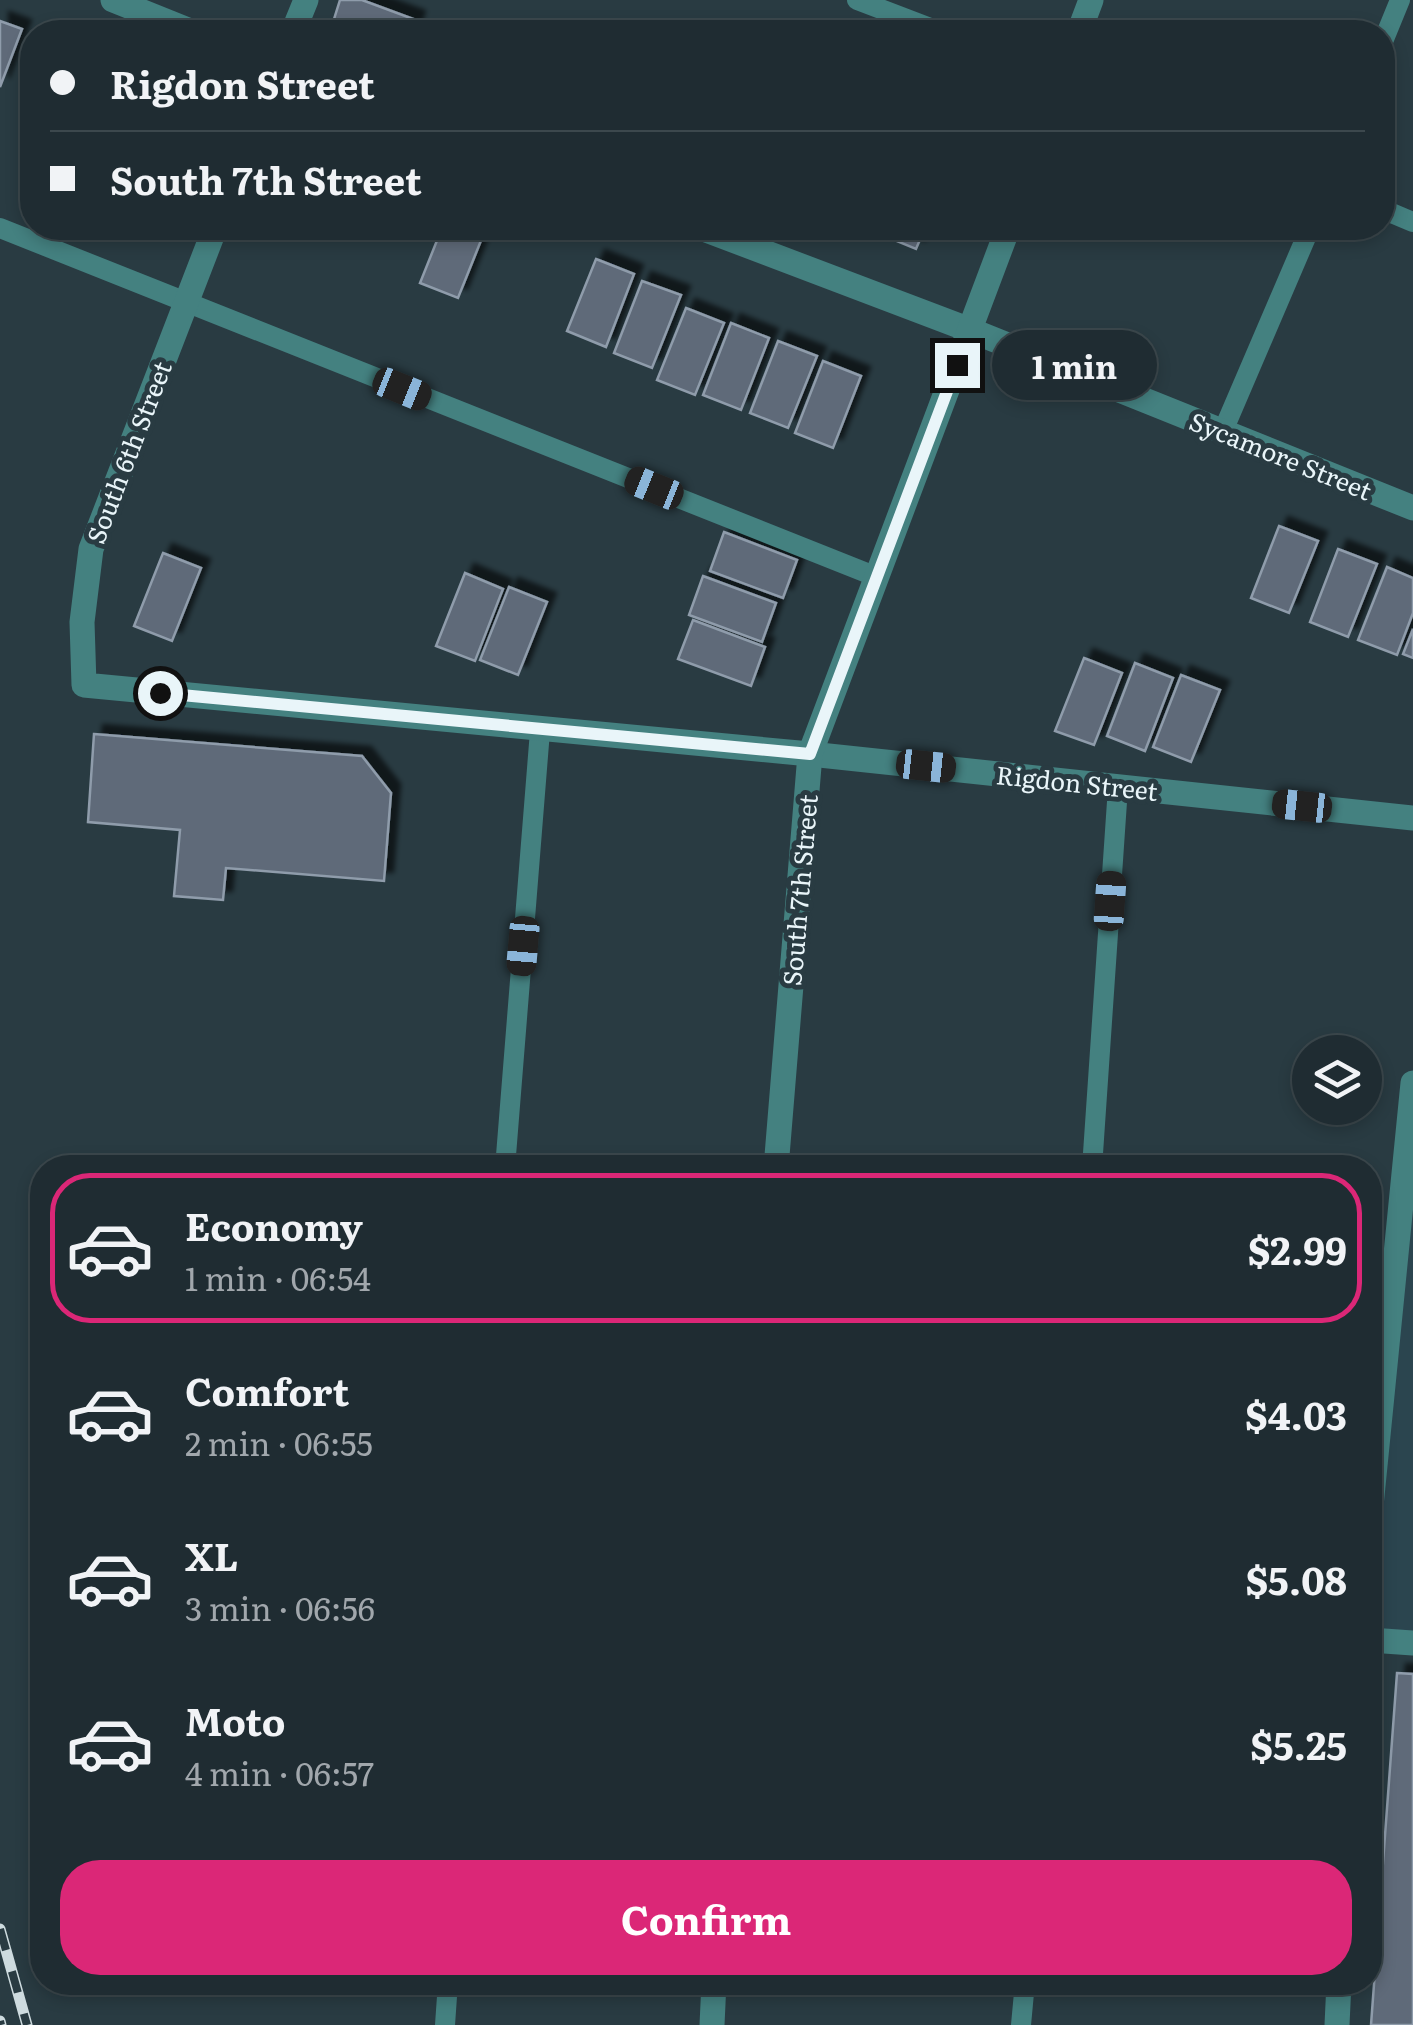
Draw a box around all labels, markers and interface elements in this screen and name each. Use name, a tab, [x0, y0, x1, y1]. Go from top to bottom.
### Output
text: Rigdon Street	[110, 54, 375, 111]
text: South 7th Street	[110, 150, 422, 207]
callout: 1 min	[992, 330, 1157, 400]
text: 1 min	[1032, 341, 1117, 389]
route end	[935, 343, 980, 388]
street label: South 6th Street	[76, 355, 180, 549]
car	[369, 364, 435, 414]
street label: Sycamore Street	[1184, 402, 1378, 508]
car	[621, 463, 687, 513]
route start	[138, 671, 183, 716]
car	[895, 748, 957, 784]
street label: Rigdon Street	[994, 755, 1160, 809]
car	[1271, 788, 1333, 824]
street label: South 7th Street	[772, 793, 826, 987]
car	[1093, 870, 1127, 932]
car	[505, 915, 541, 977]
map controls	[1292, 1035, 1382, 1125]
button: layers	[1292, 1035, 1382, 1125]
text: Economy	[185, 1196, 363, 1253]
icon: car	[65, 1203, 155, 1293]
text: $2.99	[1248, 1220, 1347, 1277]
text: 1 min · 06:54	[185, 1253, 371, 1301]
text: Comfort	[185, 1361, 349, 1418]
icon: car	[65, 1368, 155, 1458]
text: $4.03	[1245, 1385, 1347, 1442]
text: 2 min · 06:55	[185, 1418, 373, 1466]
text: XL	[185, 1526, 238, 1583]
icon: car	[65, 1533, 155, 1623]
text: $5.08	[1245, 1550, 1347, 1607]
text: 3 min · 06:56	[185, 1583, 375, 1631]
text: Moto	[185, 1691, 285, 1748]
icon: car	[65, 1698, 155, 1788]
text: $5.25	[1250, 1715, 1347, 1772]
text: 4 min · 06:57	[185, 1748, 374, 1796]
button: Confirm	[60, 1860, 1352, 1975]

